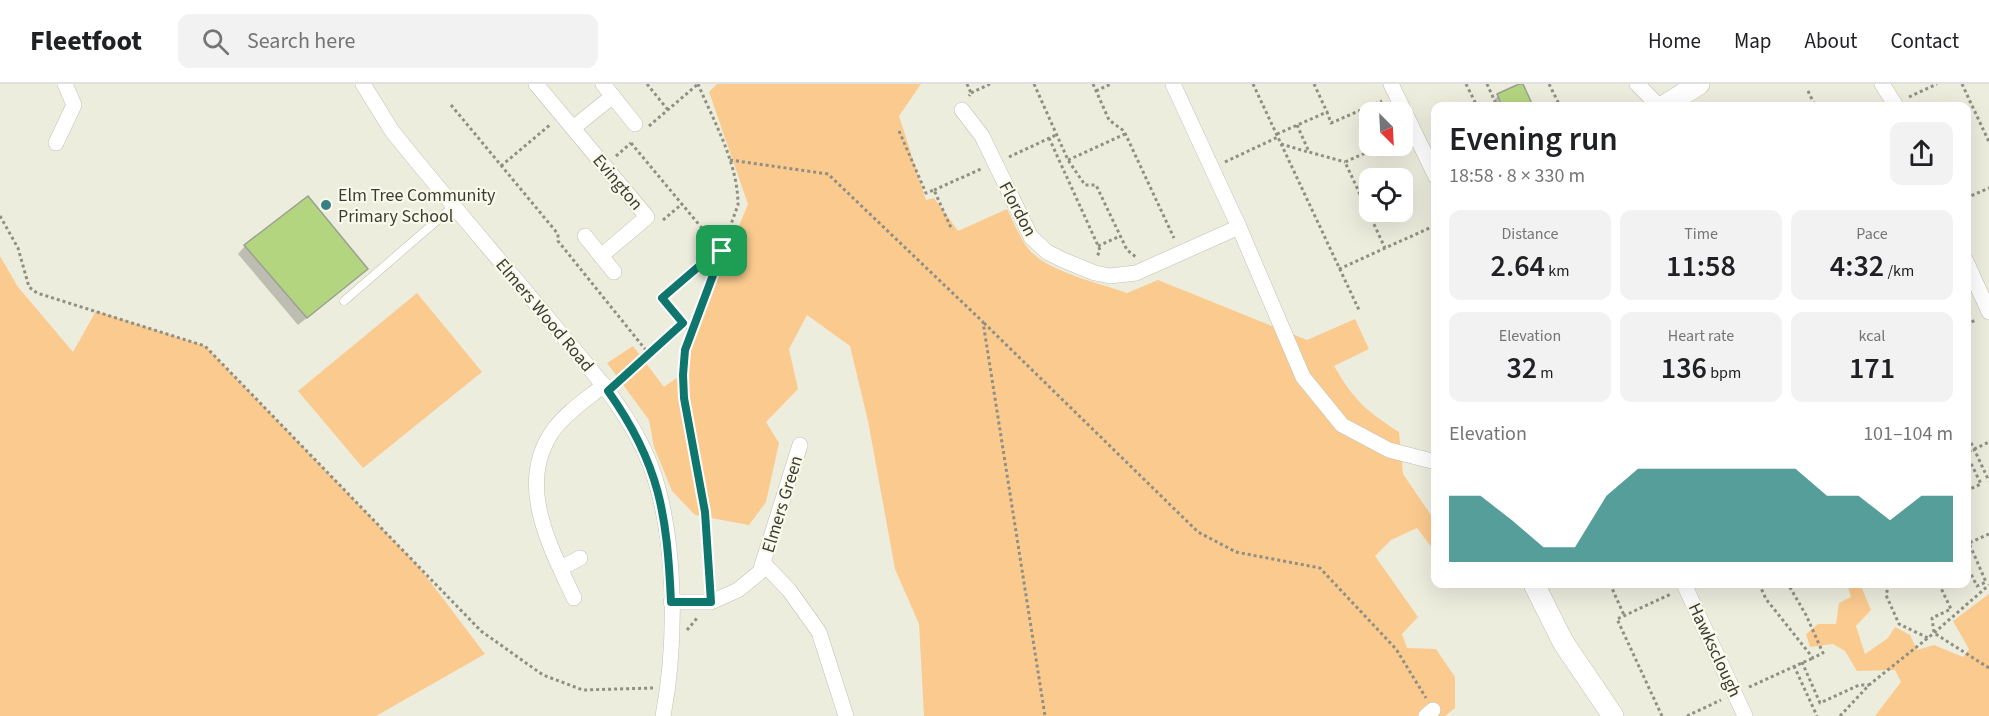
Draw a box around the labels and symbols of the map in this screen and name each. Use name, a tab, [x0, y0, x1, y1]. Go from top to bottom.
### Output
north arrow	[1359, 102, 1413, 156]
street label: Evington	[587, 149, 649, 216]
street label: Flordon	[993, 177, 1042, 241]
place label: Elm Tree Community Primary School	[338, 183, 496, 229]
marker: Elm Tree Community Primary School	[319, 198, 333, 212]
pin	[696, 225, 747, 276]
street label: Elmers Wood Road	[490, 253, 600, 377]
street label: Elmers Green	[756, 453, 809, 556]
street label: Hawksclough	[1682, 599, 1747, 701]

